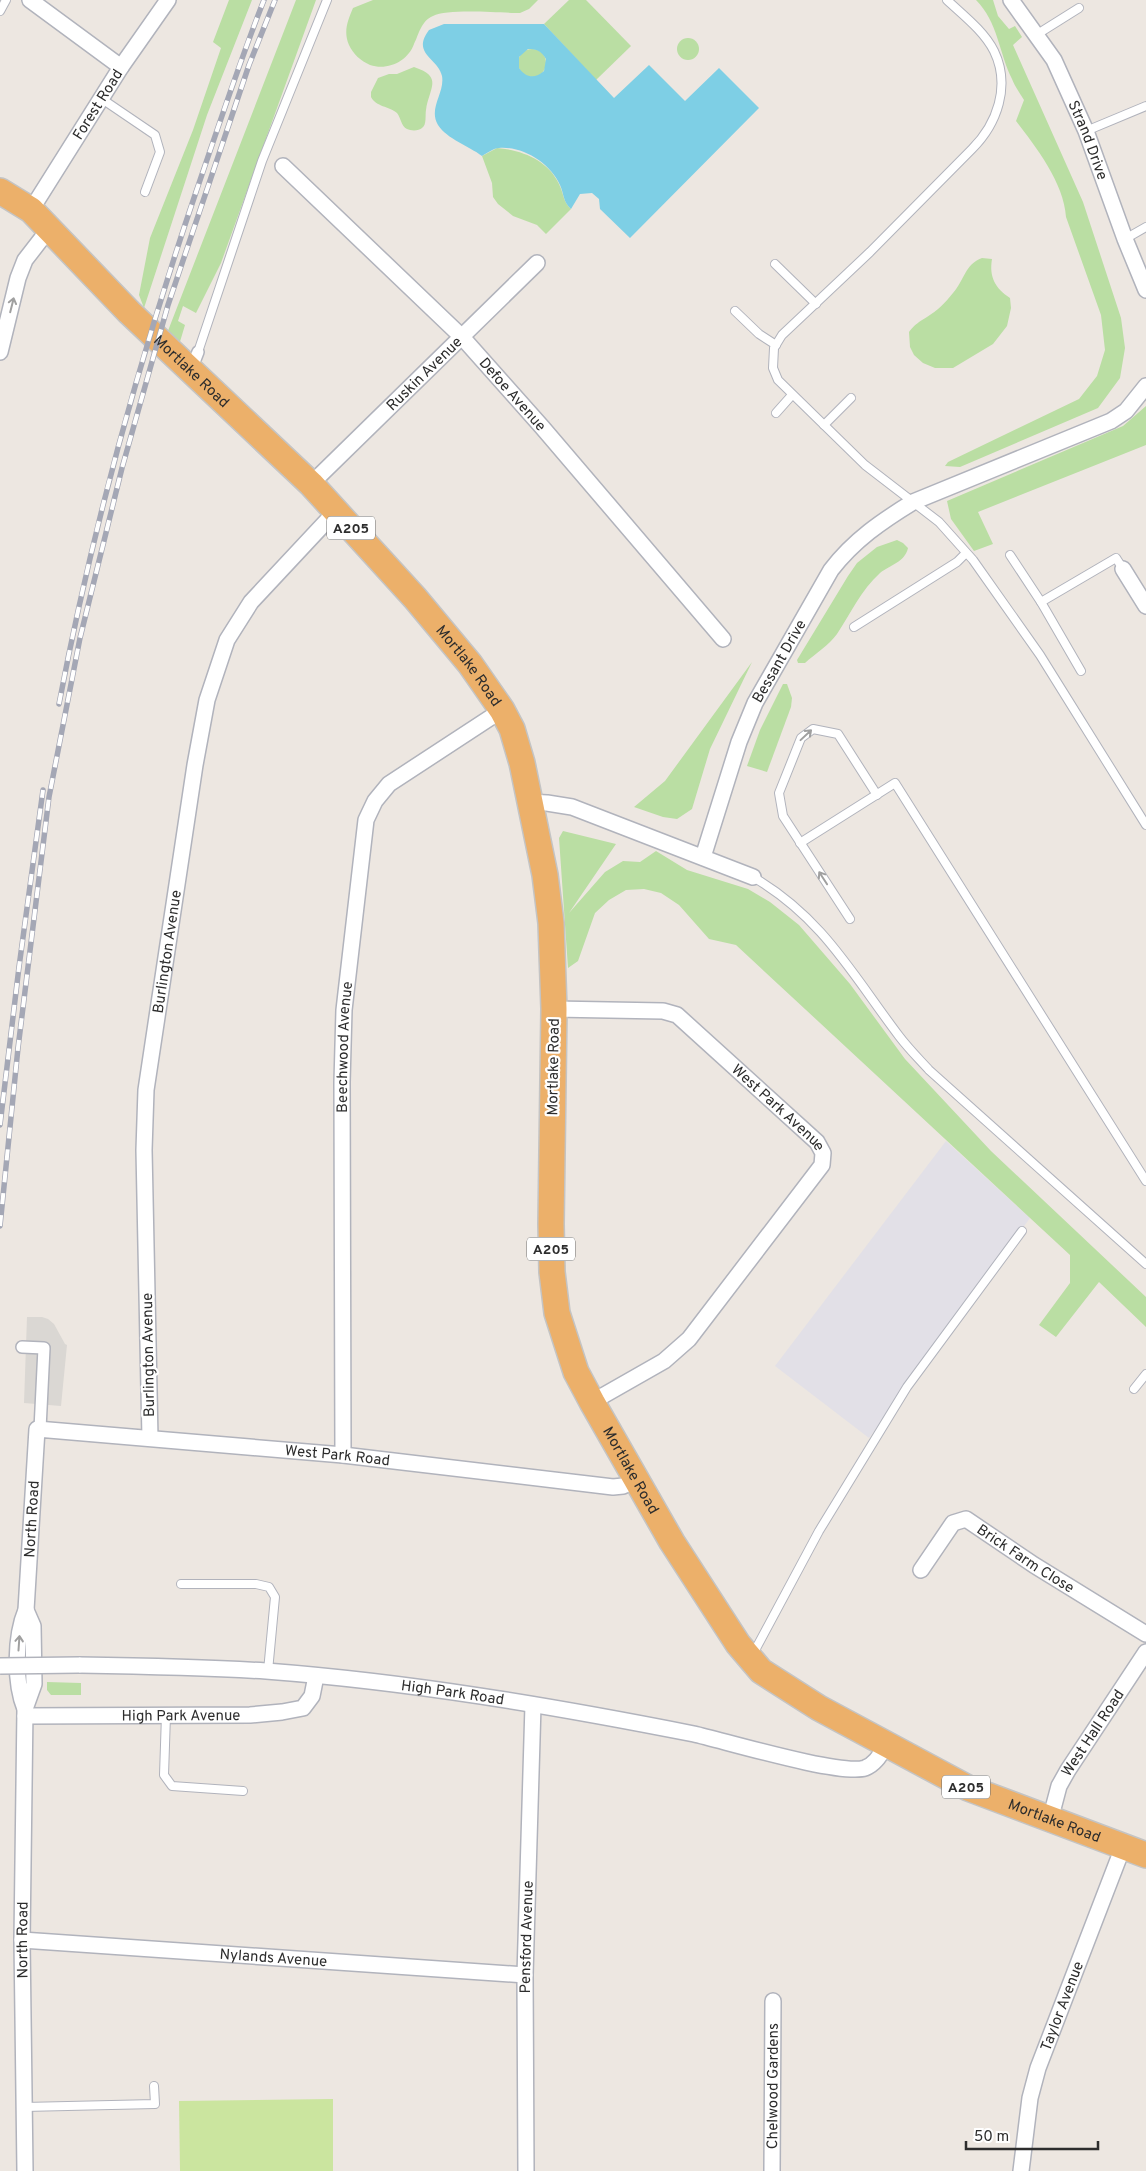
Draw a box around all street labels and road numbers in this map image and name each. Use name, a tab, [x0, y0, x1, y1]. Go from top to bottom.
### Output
street label: Forest Road	[70, 66, 128, 144]
street label: Strand Drive	[1063, 98, 1111, 183]
street label: Mortlake Road	[149, 332, 233, 413]
street label: Ruskin Avenue	[383, 333, 467, 416]
street label: Defoe Avenue	[474, 354, 549, 436]
road number: A205	[327, 516, 375, 540]
street label: Bessant Drive	[749, 617, 812, 707]
street label: Mortlake Road	[431, 622, 505, 711]
street label: Burlington Avenue	[150, 889, 187, 1015]
street label: Beechwood Avenue	[334, 980, 358, 1113]
street label: Mortlake Road	[544, 1018, 565, 1116]
street label: West Park Avenue	[727, 1061, 828, 1155]
road number: A205	[527, 1238, 575, 1260]
street label: Burlington Avenue	[139, 1293, 160, 1417]
street label: Mortlake Road	[597, 1424, 662, 1518]
street label: West Park Road	[284, 1442, 391, 1472]
street label: North Road	[21, 1480, 45, 1558]
street label: Brick Farm Close	[972, 1521, 1077, 1598]
street label: High Park Road	[400, 1677, 505, 1711]
street label: West Hall Road	[1058, 1687, 1129, 1781]
street label: High Park Avenue	[122, 1707, 240, 1727]
road number: A205	[942, 1775, 990, 1798]
street label: Mortlake Road	[1005, 1796, 1103, 1848]
street label: Pensford Avenue	[517, 1880, 539, 1994]
street label: North Road	[14, 1901, 34, 1979]
street label: Nylands Avenue	[219, 1946, 328, 1972]
street label: Taylor Avenue	[1037, 1959, 1089, 2054]
street label: Chelwood Gardens	[764, 2023, 784, 2149]

